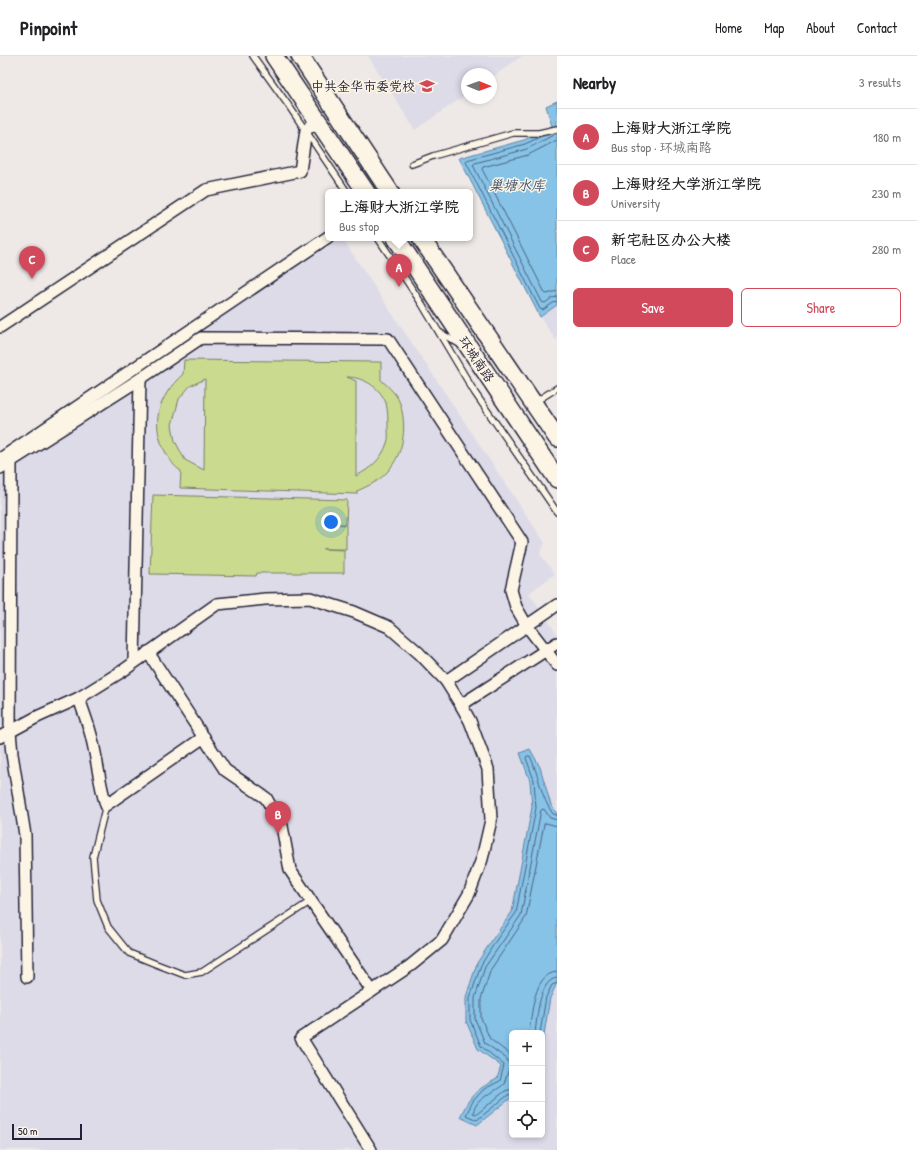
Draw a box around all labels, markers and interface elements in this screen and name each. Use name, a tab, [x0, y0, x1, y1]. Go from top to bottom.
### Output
text: Pinpoint	[20, 15, 77, 41]
text: Home	[715, 18, 742, 37]
text: Map	[764, 18, 784, 37]
text: About	[806, 18, 835, 37]
text: Contact	[857, 18, 897, 37]
north arrow	[461, 68, 497, 104]
text: Nearby	[573, 71, 616, 94]
text: 3 results	[859, 73, 901, 91]
place label: 中共金华市委党校	[311, 77, 415, 95]
school or university icon: 中共金华市委党校	[418, 77, 436, 95]
text: 上海财大浙江学院	[611, 117, 731, 138]
text: A	[583, 128, 589, 146]
text: 180 m	[873, 128, 901, 146]
text: Bus stop · 环城南路	[611, 138, 712, 156]
text: 上海财经大学浙江学院	[611, 173, 761, 194]
water label: 巢塘水库	[489, 175, 546, 194]
text: B	[583, 184, 589, 202]
text: 230 m	[871, 184, 901, 202]
popup	[325, 189, 473, 241]
text: University	[611, 194, 660, 212]
text: 上海财大浙江学院	[339, 196, 459, 217]
text: Bus stop	[339, 217, 379, 235]
text: 新宅社区办公大楼	[611, 229, 731, 250]
text: C	[582, 240, 590, 258]
text: 280 m	[872, 240, 901, 258]
pin: C	[19, 246, 45, 279]
text: Place	[611, 250, 636, 268]
pin: A	[386, 254, 412, 287]
button: Save	[573, 288, 733, 327]
button: Share	[741, 288, 901, 327]
street label: 环城南路	[455, 332, 499, 386]
your location	[321, 512, 341, 532]
pin: B	[265, 801, 291, 834]
map controls	[509, 1030, 545, 1138]
button: +	[509, 1030, 545, 1066]
button: −	[509, 1066, 545, 1102]
button: locate	[509, 1102, 545, 1138]
scale bar	[12, 1122, 82, 1141]
text: 50 m	[18, 1124, 38, 1138]

